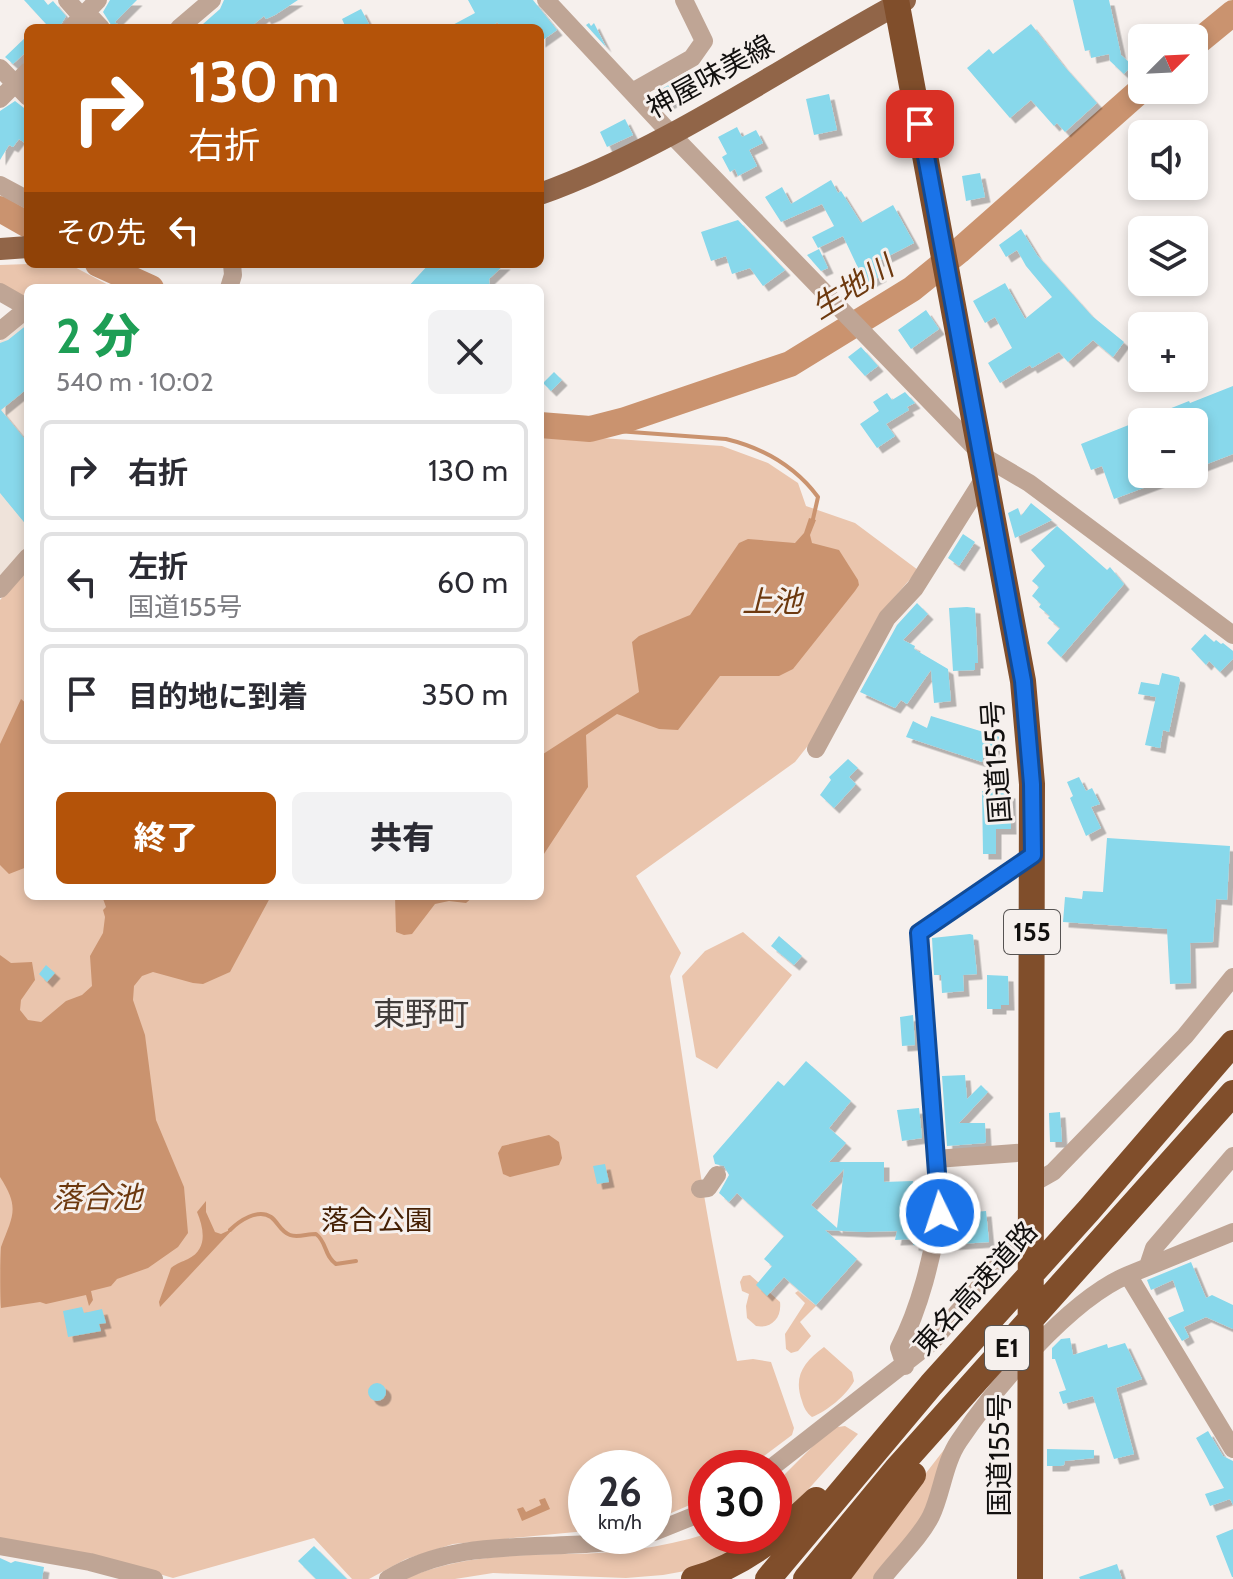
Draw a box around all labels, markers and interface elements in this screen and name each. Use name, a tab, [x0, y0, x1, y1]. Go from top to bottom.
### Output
north arrow	[1128, 24, 1208, 104]
map controls	[1128, 24, 1208, 488]
street label: 神屋味美線	[641, 27, 779, 125]
text: 130 m	[188, 48, 340, 116]
icon: right	[56, 56, 160, 160]
pin	[886, 90, 954, 158]
icon: arrive	[898, 102, 942, 146]
button: sound	[1128, 120, 1208, 200]
text: 右折	[188, 123, 260, 167]
icon: left	[162, 208, 206, 252]
text: その先	[56, 214, 146, 251]
button: layers	[1128, 216, 1208, 296]
water label: 生地川	[804, 246, 903, 327]
text: 2 分	[56, 307, 140, 365]
button: close	[428, 310, 512, 394]
button: +	[1128, 312, 1208, 392]
text: 540 m · 10:02	[56, 366, 214, 398]
button: −	[1128, 408, 1208, 488]
icon: right	[60, 448, 104, 492]
text: 130 m	[428, 452, 508, 489]
text: 右折	[128, 454, 188, 491]
text: 左折	[128, 548, 188, 585]
icon: left	[60, 560, 104, 604]
text: 60 m	[437, 564, 508, 601]
water label: 上池	[742, 583, 805, 620]
text: 国道155号	[128, 591, 243, 623]
icon: arrive	[60, 672, 104, 716]
text: 350 m	[422, 676, 508, 713]
text: 目的地に到着	[128, 678, 308, 715]
street label: 国道155号	[975, 699, 1017, 825]
button: 終了	[56, 792, 276, 884]
button: 共有	[292, 792, 512, 884]
road number: 155	[1004, 910, 1060, 954]
district label: 東野町	[373, 994, 469, 1033]
position arrow	[898, 1171, 982, 1255]
water label: 落合池	[52, 1179, 145, 1216]
park label: 落合公園	[321, 1203, 433, 1237]
street label: 東名高速道路	[906, 1214, 1044, 1362]
road number: E1	[985, 1326, 1029, 1370]
street label: 国道155号	[982, 1393, 1016, 1517]
speed limit sign: 30	[688, 1450, 792, 1554]
text: 26	[598, 1467, 642, 1516]
text: km/h	[598, 1510, 642, 1534]

